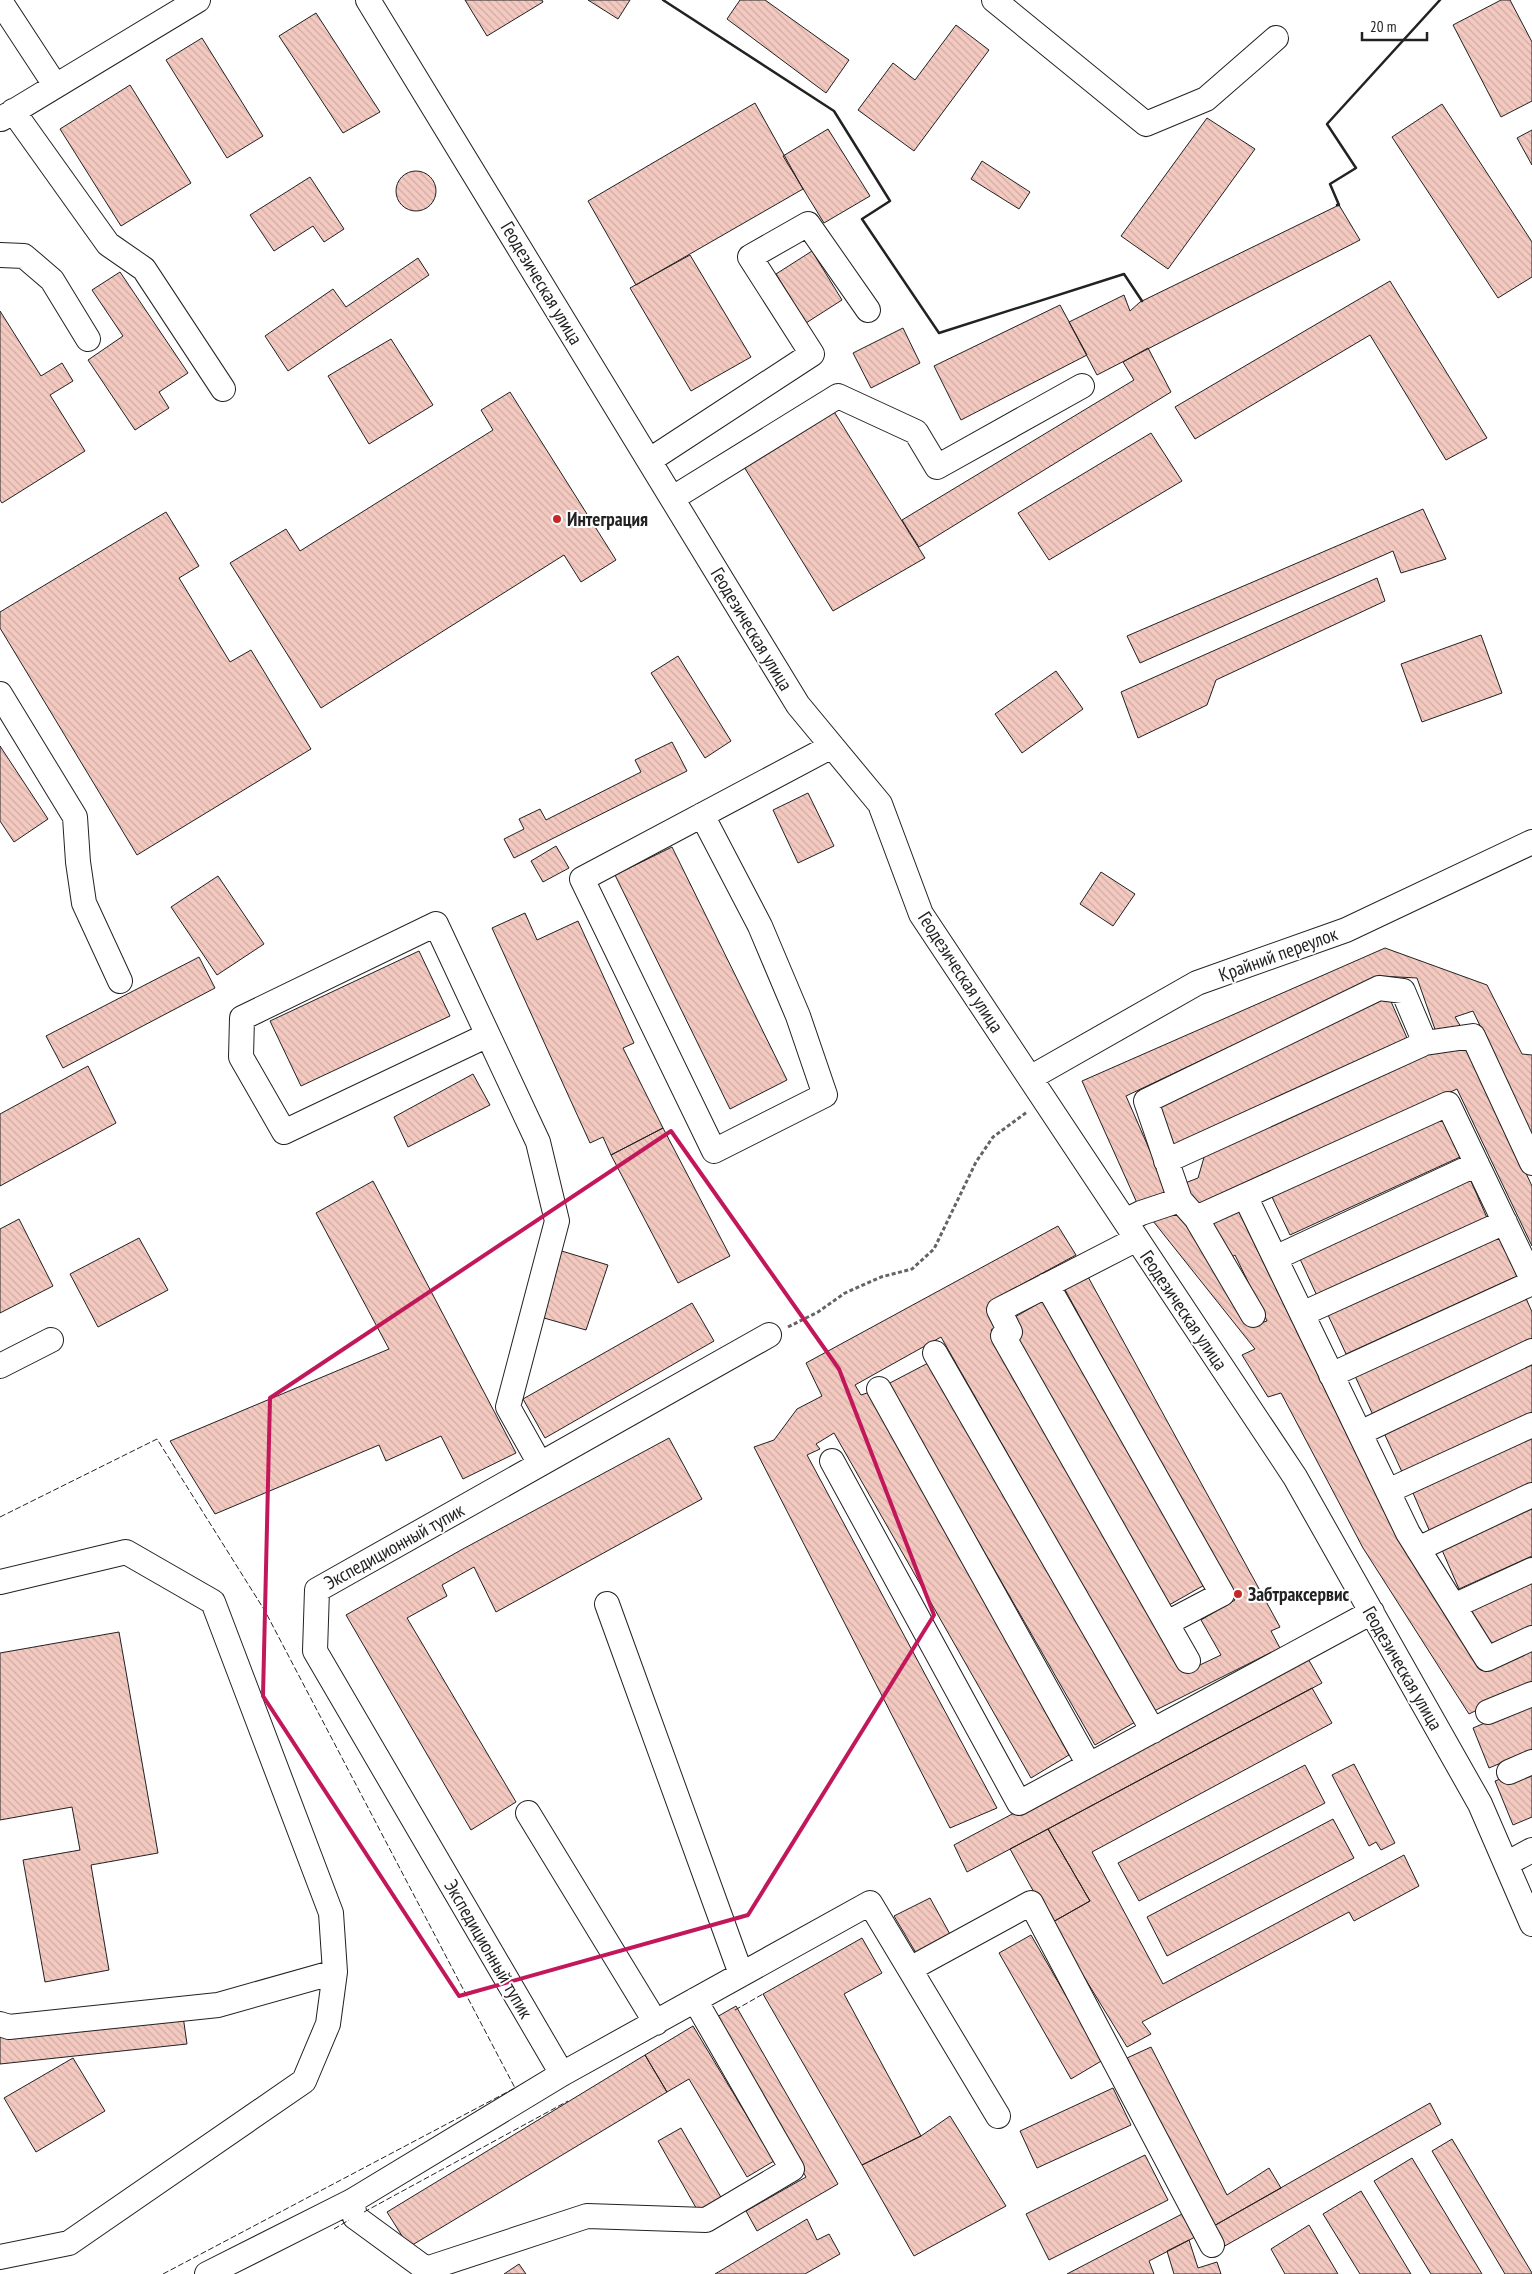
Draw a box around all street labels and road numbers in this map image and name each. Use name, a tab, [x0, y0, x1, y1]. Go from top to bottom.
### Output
street label: Геодезическая улица	[496, 217, 588, 349]
street label: Геодезическая улица	[706, 563, 798, 695]
street label: Геодезическая улица	[913, 907, 1009, 1037]
street label: Крайний переулок	[1215, 921, 1341, 987]
street label: Геодезическая улица	[1135, 1246, 1233, 1374]
street label: Экспедиционный тупик	[320, 1497, 469, 1594]
street label: Геодезическая улица	[1358, 1602, 1448, 1734]
street label: Экспедиционный тупик	[440, 1875, 539, 2023]

